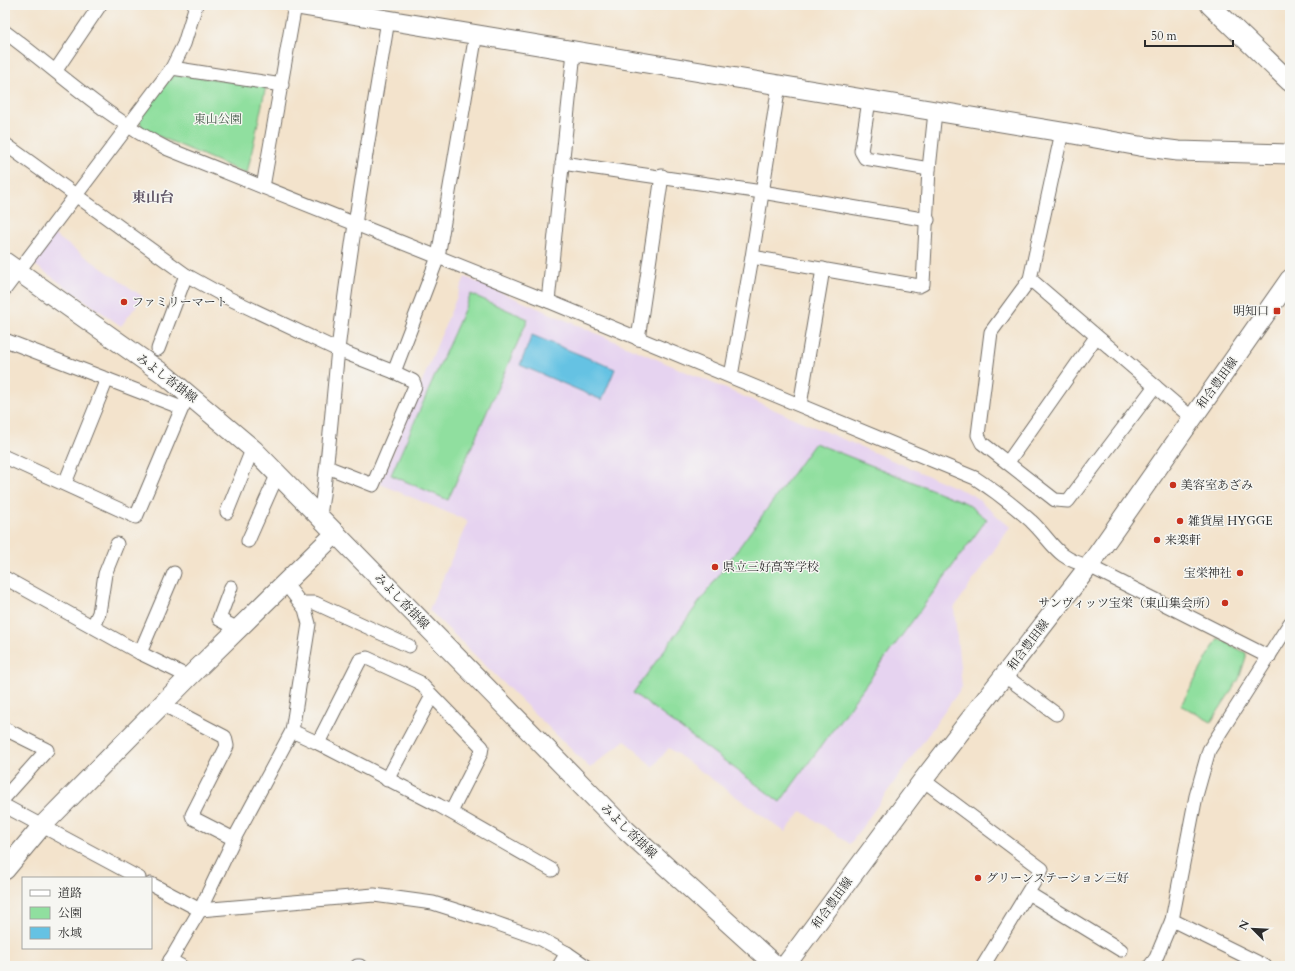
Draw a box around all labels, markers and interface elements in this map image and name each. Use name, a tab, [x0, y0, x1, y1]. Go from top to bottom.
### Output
scale bar	[1145, 22, 1233, 48]
text: 50 m	[1151, 28, 1178, 44]
park label: 東山公園	[194, 111, 242, 127]
district label: 東山台	[132, 188, 174, 207]
place label: ファミリーマート	[132, 294, 228, 310]
marker: ファミリーマート	[119, 297, 129, 307]
place label: 明知口	[1233, 303, 1269, 319]
marker: 明知口	[1272, 306, 1282, 316]
street label: みよし沓掛線	[133, 350, 201, 406]
street label: 和合豊田線	[1193, 354, 1241, 412]
place label: 美容室あざみ	[1181, 477, 1253, 493]
marker: 美容室あざみ	[1168, 480, 1178, 490]
place label: 雑貨屋 HYGGE	[1188, 513, 1273, 529]
marker: 雑貨屋 HYGGE	[1175, 516, 1185, 526]
place label: 来楽軒	[1165, 532, 1201, 548]
marker: 来楽軒	[1152, 535, 1162, 545]
place label: 県立三好高等学校	[723, 559, 819, 575]
marker: 県立三好高等学校	[710, 562, 720, 572]
place label: 宝栄神社	[1184, 565, 1232, 581]
marker: 宝栄神社	[1235, 568, 1245, 578]
street label: みよし沓掛線	[371, 570, 433, 632]
place label: サンヴィッツ宝栄（東山集会所）	[1038, 595, 1217, 611]
marker: サンヴィッツ宝栄（東山集会所）	[1220, 598, 1230, 608]
street label: 和合豊田線	[1004, 616, 1052, 674]
street label: みよし沓掛線	[598, 800, 660, 862]
place label: グリーンステーション三好	[986, 870, 1129, 886]
marker: グリーンステーション三好	[973, 873, 983, 883]
street label: 和合豊田線	[808, 874, 856, 932]
legend	[22, 877, 152, 949]
text: 道路	[58, 885, 82, 901]
text: 公園	[58, 905, 82, 921]
north arrow	[1233, 909, 1273, 949]
text: N	[1236, 917, 1253, 933]
text: 水域	[58, 925, 82, 941]

